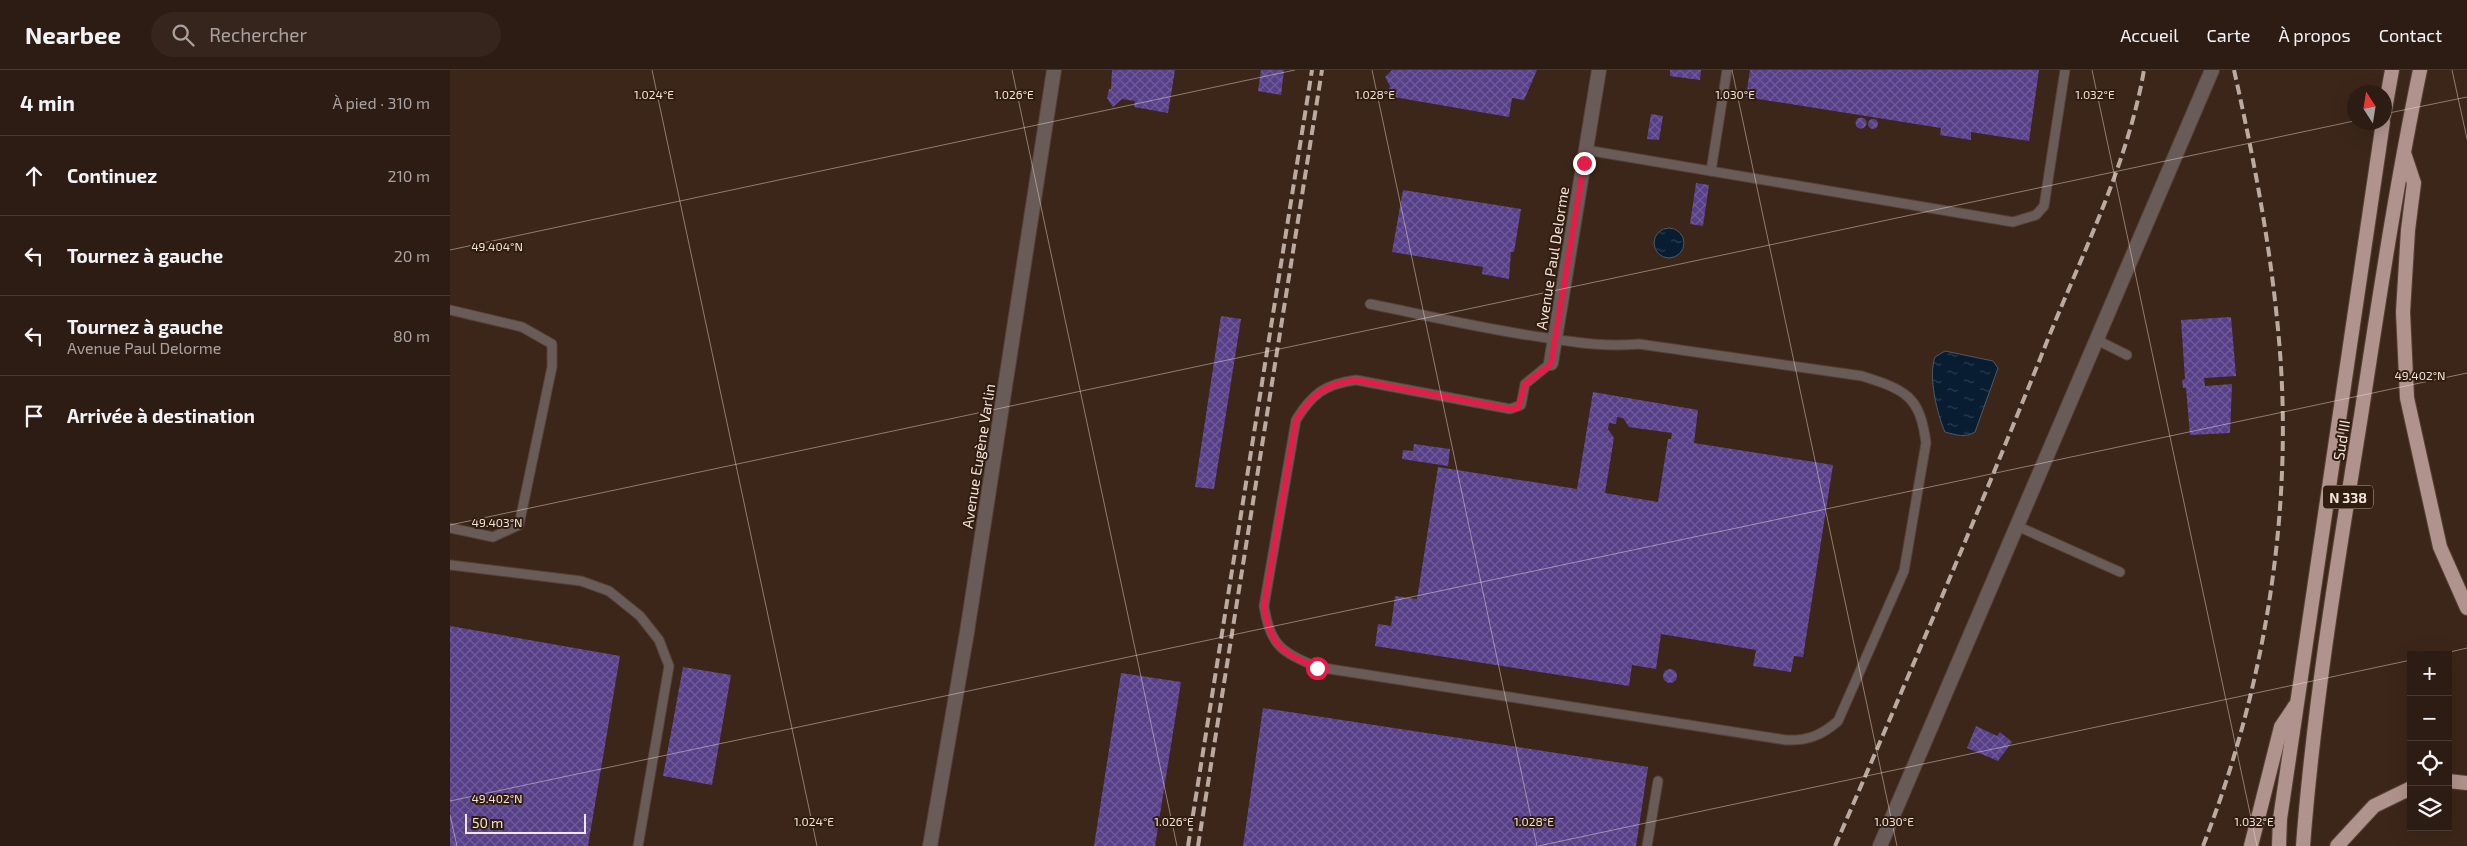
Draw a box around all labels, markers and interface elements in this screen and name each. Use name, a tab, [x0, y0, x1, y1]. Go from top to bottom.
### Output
search box	[151, 12, 501, 57]
text: Nearbee	[25, 20, 121, 49]
icon: search	[169, 21, 197, 49]
text: Rechercher	[209, 23, 307, 46]
text: Accueil	[2120, 24, 2179, 46]
text: Carte	[2207, 24, 2250, 46]
text: À propos	[2278, 24, 2351, 46]
text: Contact	[2379, 24, 2442, 46]
north arrow	[2347, 85, 2392, 130]
text: 1.024°E	[634, 87, 674, 101]
text: 1.026°E	[994, 87, 1034, 101]
text: 1.028°E	[1355, 87, 1395, 101]
text: 1.030°E	[1715, 87, 1755, 101]
text: 1.032°E	[2075, 87, 2115, 101]
text: 4 min	[20, 90, 75, 115]
text: À pied · 310 m	[332, 93, 430, 112]
route end	[1573, 152, 1596, 175]
icon: ahead	[20, 162, 48, 190]
text: Continuez	[67, 164, 157, 187]
text: 210 m	[387, 166, 430, 185]
street label: Avenue Paul Delorme	[1532, 185, 1572, 331]
text: 49.404°N	[471, 239, 523, 253]
icon: left	[20, 242, 48, 270]
text: Tournez à gauche	[67, 244, 223, 267]
text: 20 m	[394, 246, 430, 265]
text: Tournez à gauche	[67, 315, 223, 338]
icon: left	[20, 322, 48, 350]
text: 80 m	[393, 326, 430, 345]
text: Avenue Paul Delorme	[67, 338, 221, 357]
text: 49.402°N	[2394, 368, 2446, 382]
street label: Avenue Eugène Varlin	[958, 382, 998, 530]
icon: arrive	[20, 402, 48, 430]
text: Arrivée à destination	[67, 404, 255, 427]
street label: Sud III	[2329, 418, 2353, 462]
road number: N 338	[2323, 486, 2373, 508]
text: 49.403°N	[472, 515, 523, 529]
map controls	[2407, 651, 2452, 831]
button: +	[2407, 651, 2452, 696]
route start	[1306, 657, 1329, 680]
button: −	[2407, 696, 2452, 741]
button: locate	[2407, 741, 2452, 786]
button: layers	[2407, 786, 2452, 831]
text: 49.402°N	[471, 791, 523, 805]
scale bar	[465, 811, 586, 834]
text: 50 m	[472, 814, 503, 831]
text: 1.024°E	[794, 814, 834, 828]
text: 1.026°E	[1154, 814, 1194, 828]
text: 1.028°E	[1514, 814, 1554, 828]
text: 1.030°E	[1874, 814, 1914, 828]
text: 1.032°E	[2234, 814, 2274, 828]

